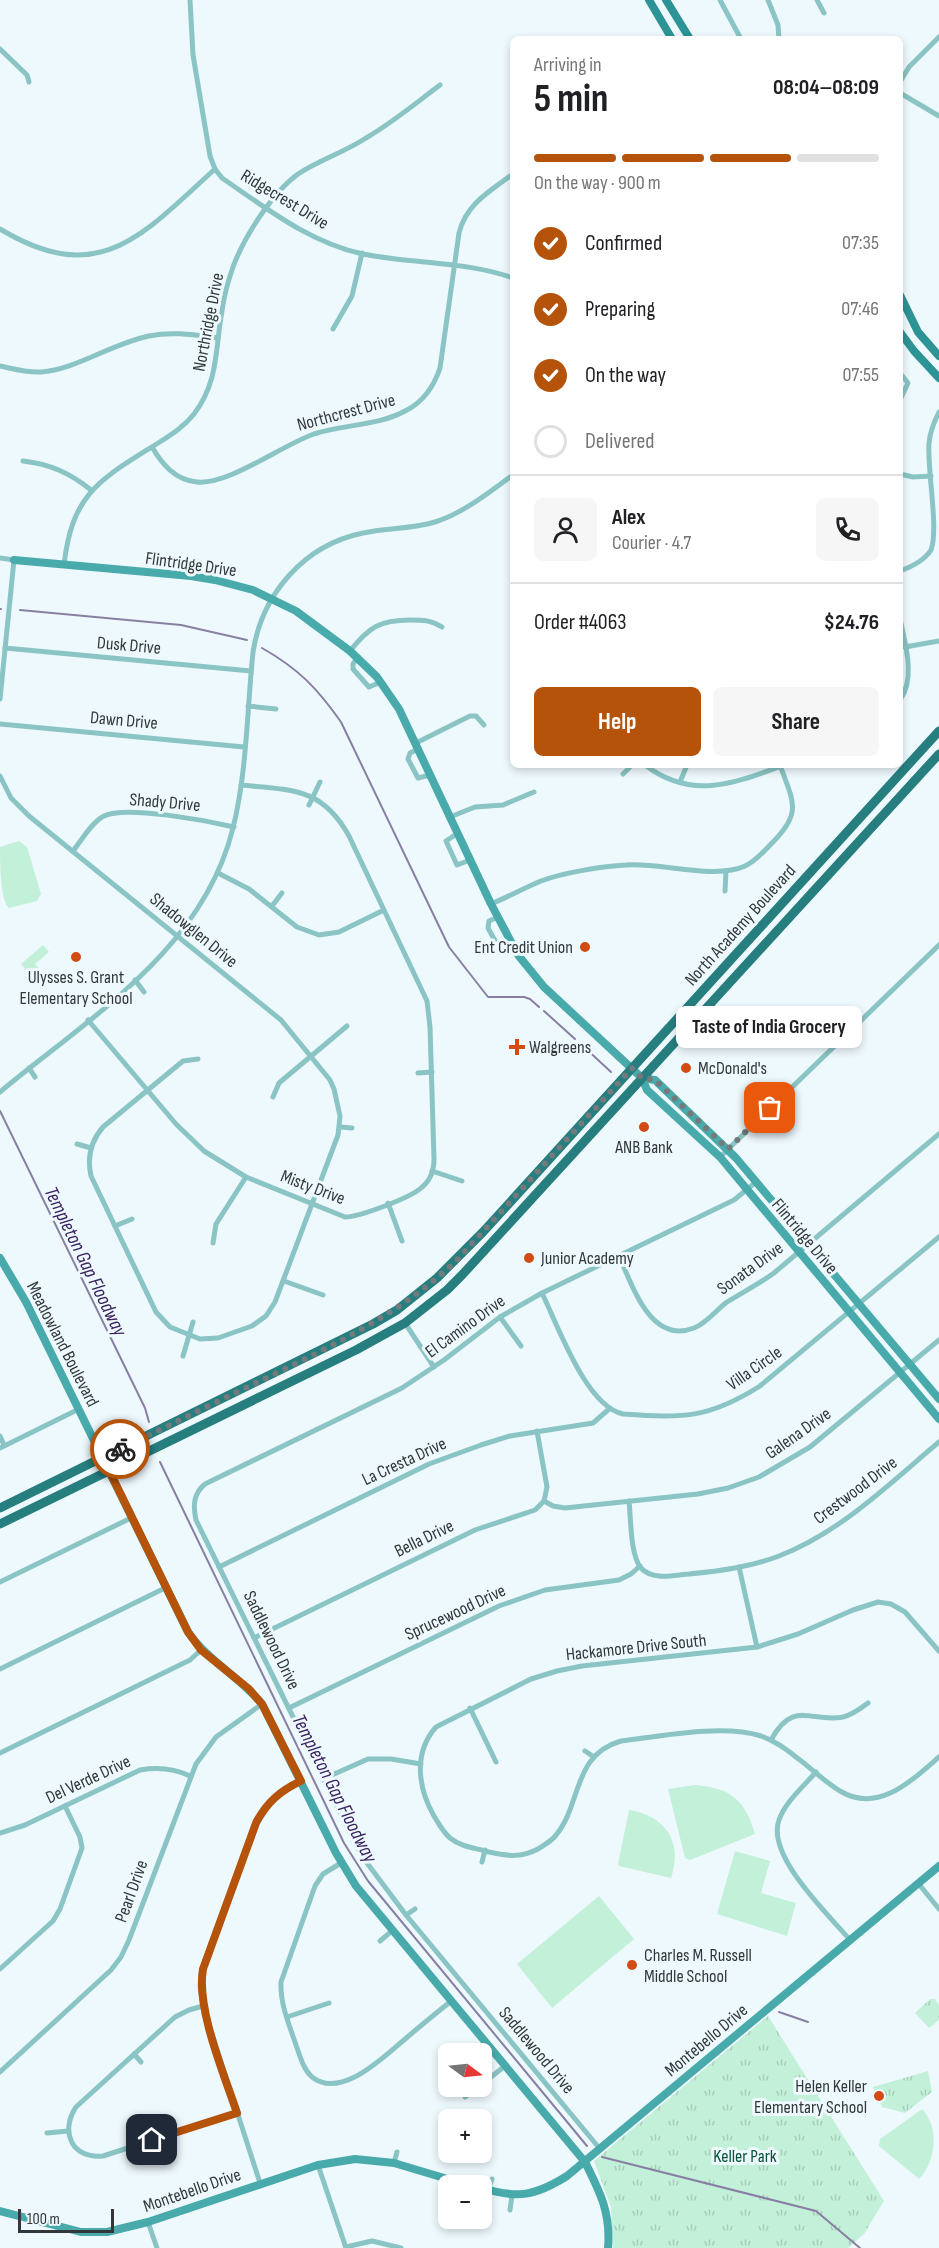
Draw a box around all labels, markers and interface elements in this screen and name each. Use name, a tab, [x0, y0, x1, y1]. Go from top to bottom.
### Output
text: Arriving in	[534, 53, 602, 77]
text: 08:04–08:09	[773, 74, 879, 101]
text: 5 min	[534, 76, 608, 123]
street label: Ridgecrest Drive	[237, 165, 333, 234]
text: On the way · 900 m	[534, 171, 661, 195]
icon: check	[534, 227, 567, 260]
text: Confirmed	[585, 230, 662, 257]
text: 07:35	[842, 231, 879, 255]
street label: Northridge Drive	[189, 271, 228, 373]
icon: check	[534, 293, 567, 326]
text: Preparing	[585, 296, 655, 323]
text: 07:46	[841, 297, 879, 321]
icon: check	[534, 359, 567, 392]
text: On the way	[585, 362, 666, 389]
text: 07:55	[842, 363, 879, 387]
street label: Northcrest Drive	[295, 389, 397, 436]
text: Delivered	[585, 428, 654, 455]
button: person	[534, 498, 597, 561]
button: phone	[816, 498, 879, 561]
text: Alex	[612, 504, 645, 531]
text: Courier · 4.7	[612, 531, 691, 555]
street label: Flintridge Drive	[144, 548, 238, 581]
text: Order #4063	[534, 609, 627, 636]
text: $24.76	[824, 609, 879, 636]
street label: Dusk Drive	[96, 632, 162, 659]
button: Help	[534, 687, 701, 756]
button: Share	[713, 687, 879, 756]
street label: Dawn Drive	[89, 707, 159, 734]
street label: Shady Drive	[129, 789, 201, 816]
street label: North Academy Boulevard	[681, 861, 800, 990]
street label: Shadowglen Drive	[146, 889, 242, 972]
place label: Ent Credit Union	[474, 937, 573, 958]
marker: Ent Credit Union	[578, 940, 592, 954]
marker: Ulysses S. Grant Elementary School	[69, 950, 83, 964]
place label: Ulysses S. Grant Elementary School	[20, 967, 132, 1009]
callout: Taste of India Grocery	[677, 1006, 863, 1048]
text: Taste of India Grocery	[692, 1015, 846, 1039]
place label: Walgreens	[529, 1037, 591, 1058]
marker: Walgreens	[510, 1040, 524, 1054]
place label: McDonald's	[698, 1058, 767, 1079]
marker: McDonald's	[679, 1061, 693, 1075]
pin	[744, 1082, 795, 1133]
icon: bag	[753, 1091, 786, 1124]
marker: ANB Bank	[637, 1120, 651, 1134]
place label: ANB Bank	[614, 1137, 673, 1158]
street label: Misty Drive	[278, 1166, 348, 1209]
water label: Templeton Gap Floodway	[38, 1183, 132, 1341]
street label: Flintridge Drive	[767, 1194, 842, 1278]
street label: Sonata Drive	[713, 1237, 787, 1299]
place label: Junior Academy	[540, 1248, 634, 1269]
marker: Junior Academy	[522, 1251, 536, 1265]
street label: Meadowland Boulevard	[22, 1278, 103, 1410]
street label: El Camino Drive	[421, 1290, 509, 1362]
street label: Villa Circle	[723, 1342, 786, 1395]
street label: Galena Drive	[761, 1403, 835, 1464]
courier	[90, 1419, 150, 1479]
icon: bike	[104, 1433, 137, 1466]
street label: La Cresta Drive	[359, 1433, 450, 1490]
street label: Crestwood Drive	[809, 1452, 901, 1529]
street label: Bella Drive	[391, 1515, 457, 1562]
street label: Sprucewood Drive	[401, 1580, 509, 1645]
street label: Saddlewood Drive	[239, 1588, 304, 1693]
street label: Hackamore Drive South	[565, 1630, 707, 1665]
water label: Templeton Gap Floodway	[286, 1710, 383, 1868]
street label: Del Verde Drive	[43, 1751, 134, 1808]
street label: Pearl Drive	[111, 1857, 152, 1925]
place label: Charles M. Russell Middle School	[644, 1945, 752, 1987]
marker: Charles M. Russell Middle School	[625, 1958, 639, 1972]
street label: Montebello Drive	[661, 2000, 752, 2081]
street label: Saddlewood Drive	[494, 2003, 579, 2098]
north arrow	[438, 2043, 492, 2097]
map controls	[438, 2043, 492, 2229]
place label: Helen Keller Elementary School	[754, 2076, 867, 2118]
marker: Helen Keller Elementary School	[872, 2089, 886, 2103]
button: +	[438, 2109, 492, 2163]
pin	[126, 2114, 177, 2165]
icon: home	[135, 2123, 168, 2156]
park label: Keller Park	[713, 2146, 777, 2167]
street label: Montebello Drive	[141, 2164, 244, 2217]
button: −	[438, 2175, 492, 2229]
scale bar	[18, 2206, 114, 2234]
text: 100 m	[27, 2210, 60, 2229]

